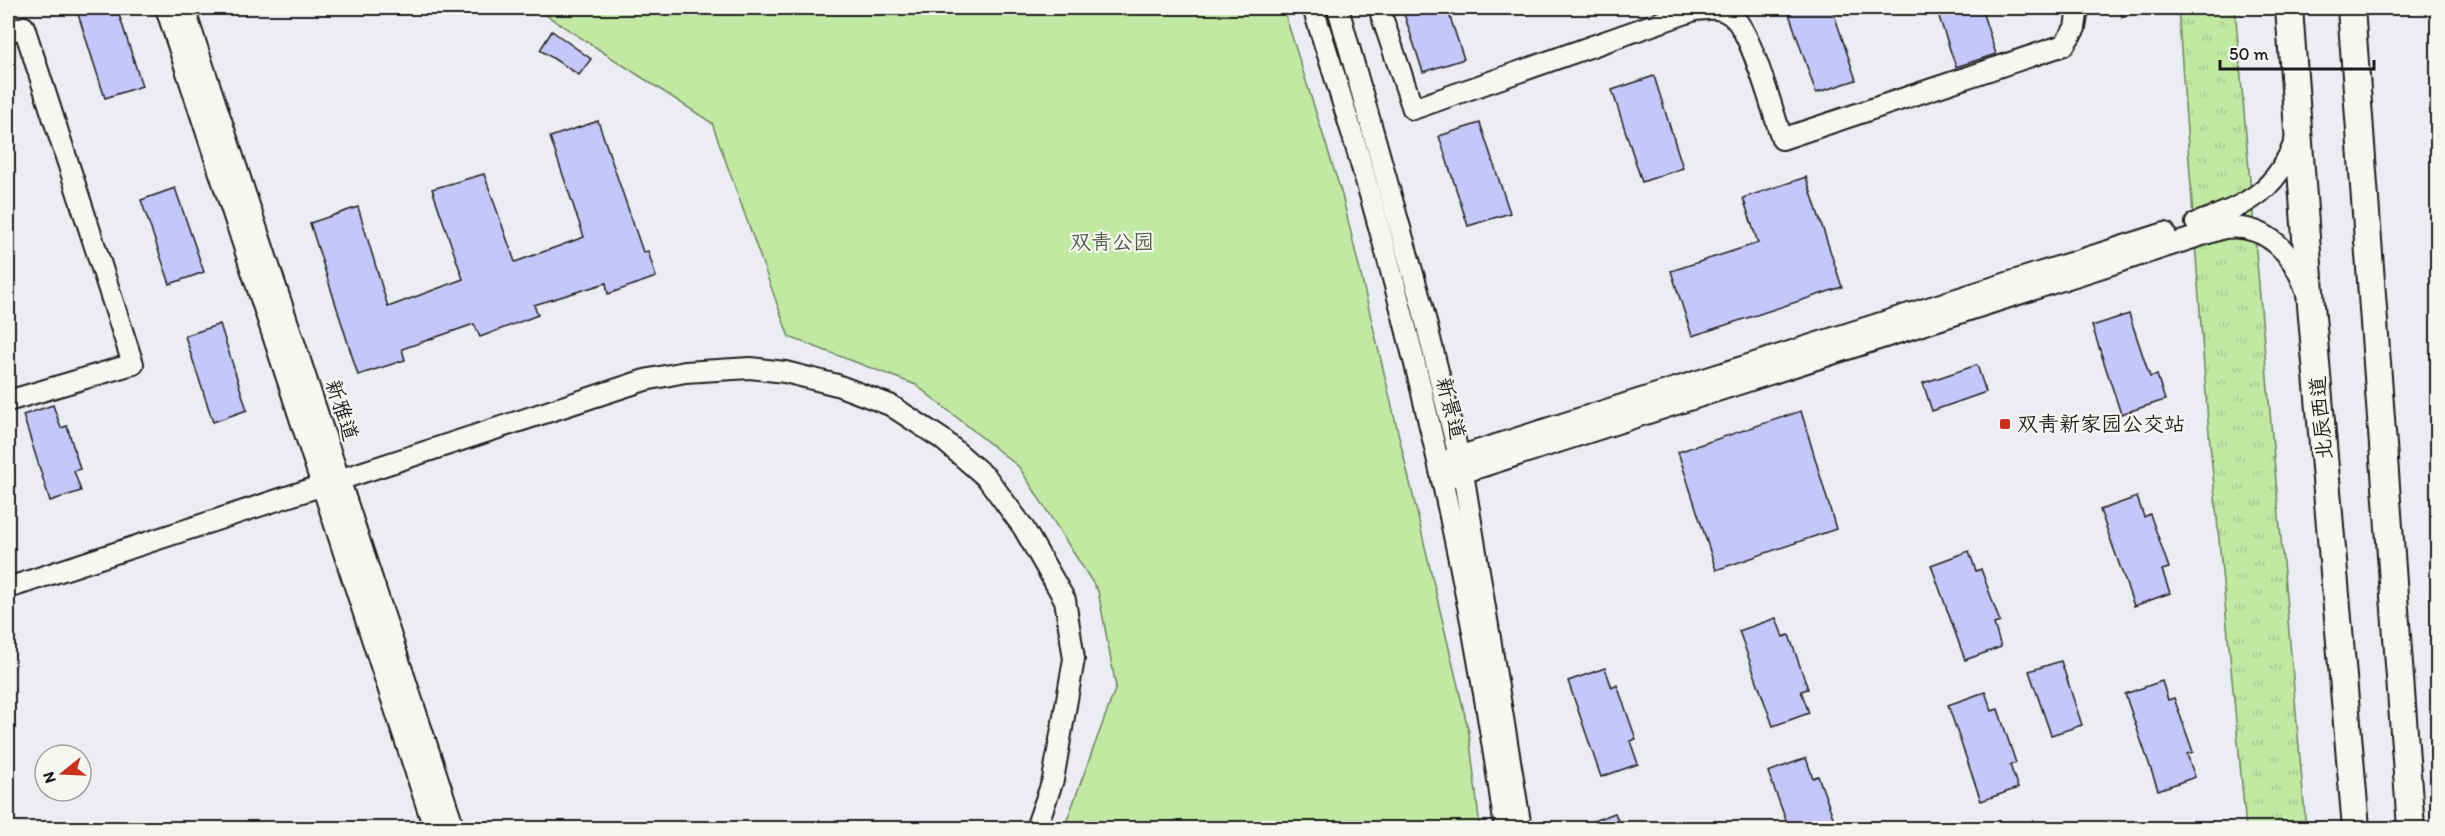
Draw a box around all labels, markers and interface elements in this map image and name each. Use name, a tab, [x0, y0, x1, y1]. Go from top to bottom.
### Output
scale bar	[2220, 33, 2374, 71]
text: 50 m	[2229, 43, 2269, 65]
park label: 双青公园	[1070, 229, 1154, 254]
street label: 新景道	[1432, 374, 1471, 441]
street label: 北辰西道	[2304, 375, 2337, 461]
street label: 新雅道	[321, 376, 364, 444]
place label: 双青新家园公交站	[2017, 411, 2185, 436]
marker: 双青新家园公交站	[1998, 417, 2012, 431]
north arrow	[33, 743, 93, 803]
text: N	[39, 769, 60, 786]

